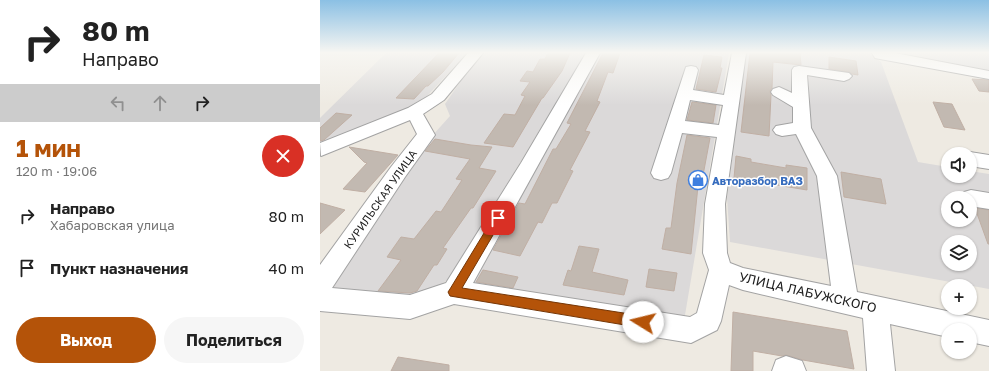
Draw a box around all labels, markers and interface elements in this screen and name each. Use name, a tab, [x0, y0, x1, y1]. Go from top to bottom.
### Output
text: 80 m	[82, 14, 150, 47]
icon: right	[16, 16, 68, 68]
text: Направо	[82, 48, 159, 70]
icon: left	[107, 92, 129, 114]
icon: ahead	[149, 92, 171, 114]
icon: right	[191, 92, 213, 114]
text: 1 мин	[16, 133, 81, 162]
button: close	[262, 135, 304, 177]
street label: КУРИЛЬСКАЯ УЛИЦА	[341, 146, 420, 251]
map controls	[941, 147, 977, 359]
button: sound	[941, 147, 977, 183]
text: 120 m · 19:06	[16, 163, 97, 179]
shop icon: Авторазбор ВАЗ	[687, 169, 709, 191]
place label: Авторазбор ВАЗ	[712, 174, 803, 187]
button: search	[941, 191, 977, 227]
text: Направо	[50, 199, 115, 217]
pin	[481, 201, 515, 235]
icon: right	[16, 205, 38, 227]
text: 80 m	[269, 207, 304, 225]
icon: arrive	[487, 207, 509, 229]
text: Хабаровская улица	[50, 217, 175, 233]
button: layers	[941, 235, 977, 271]
icon: arrive	[16, 257, 38, 279]
text: Пункт назначения	[50, 259, 188, 277]
text: 40 m	[269, 259, 304, 277]
street label: УЛИЦА ЛАБУЖСКОГО	[738, 268, 878, 316]
button: +	[941, 279, 977, 315]
position arrow	[622, 301, 664, 343]
button: Выход	[16, 317, 156, 363]
button: Поделиться	[164, 317, 304, 363]
button: −	[941, 323, 977, 359]

